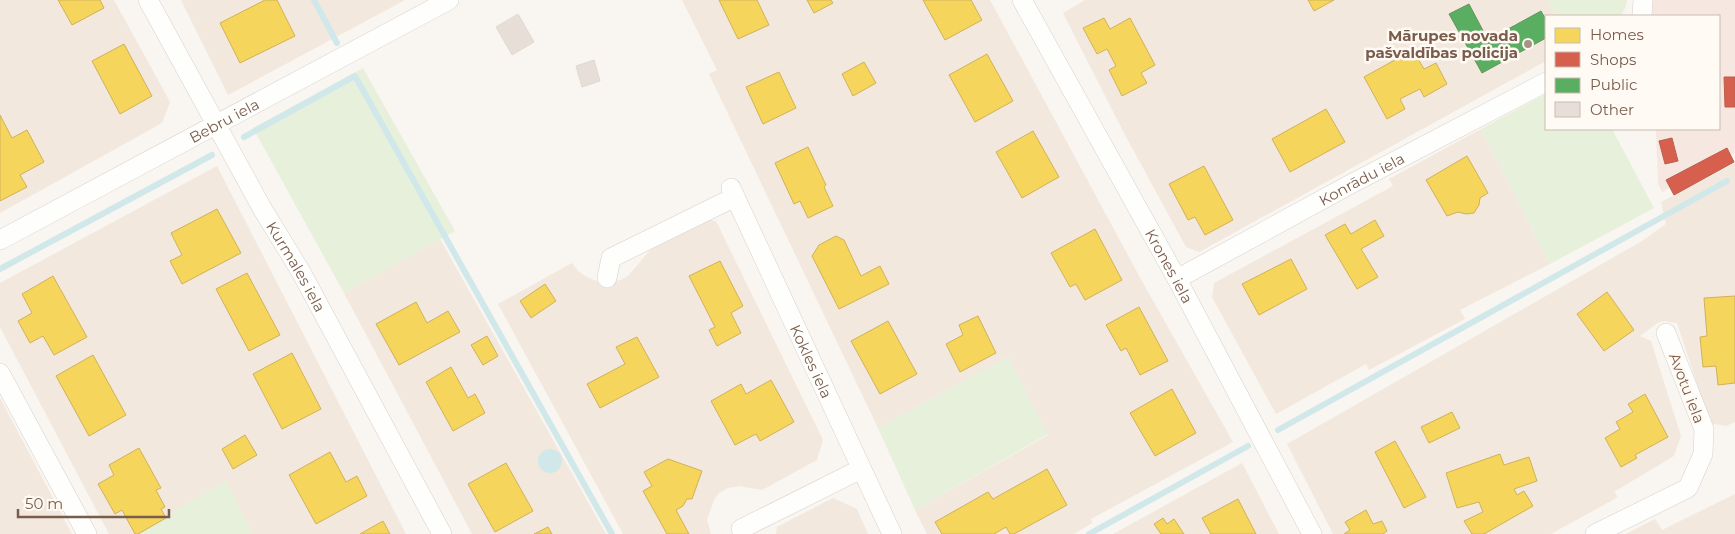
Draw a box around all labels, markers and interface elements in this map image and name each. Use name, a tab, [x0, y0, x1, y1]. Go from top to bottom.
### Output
legend	[1545, 15, 1720, 130]
text: Homes	[1590, 25, 1644, 44]
place label: Mārupes novada pašvaldības policija	[1365, 26, 1518, 62]
marker: Mārupes novada pašvaldības policija	[1522, 38, 1534, 50]
text: Shops	[1590, 50, 1636, 69]
text: Public	[1590, 75, 1638, 94]
street label: Bebru iela	[186, 94, 262, 147]
text: Other	[1590, 100, 1634, 119]
street label: Konrādu iela	[1315, 148, 1408, 209]
street label: Kurmales iela	[263, 218, 330, 315]
street label: Krones iela	[1141, 225, 1198, 306]
street label: Kokles iela	[786, 321, 837, 401]
street label: Avotu iela	[1665, 350, 1709, 426]
scale bar	[18, 486, 169, 518]
text: 50 m	[25, 494, 63, 513]

